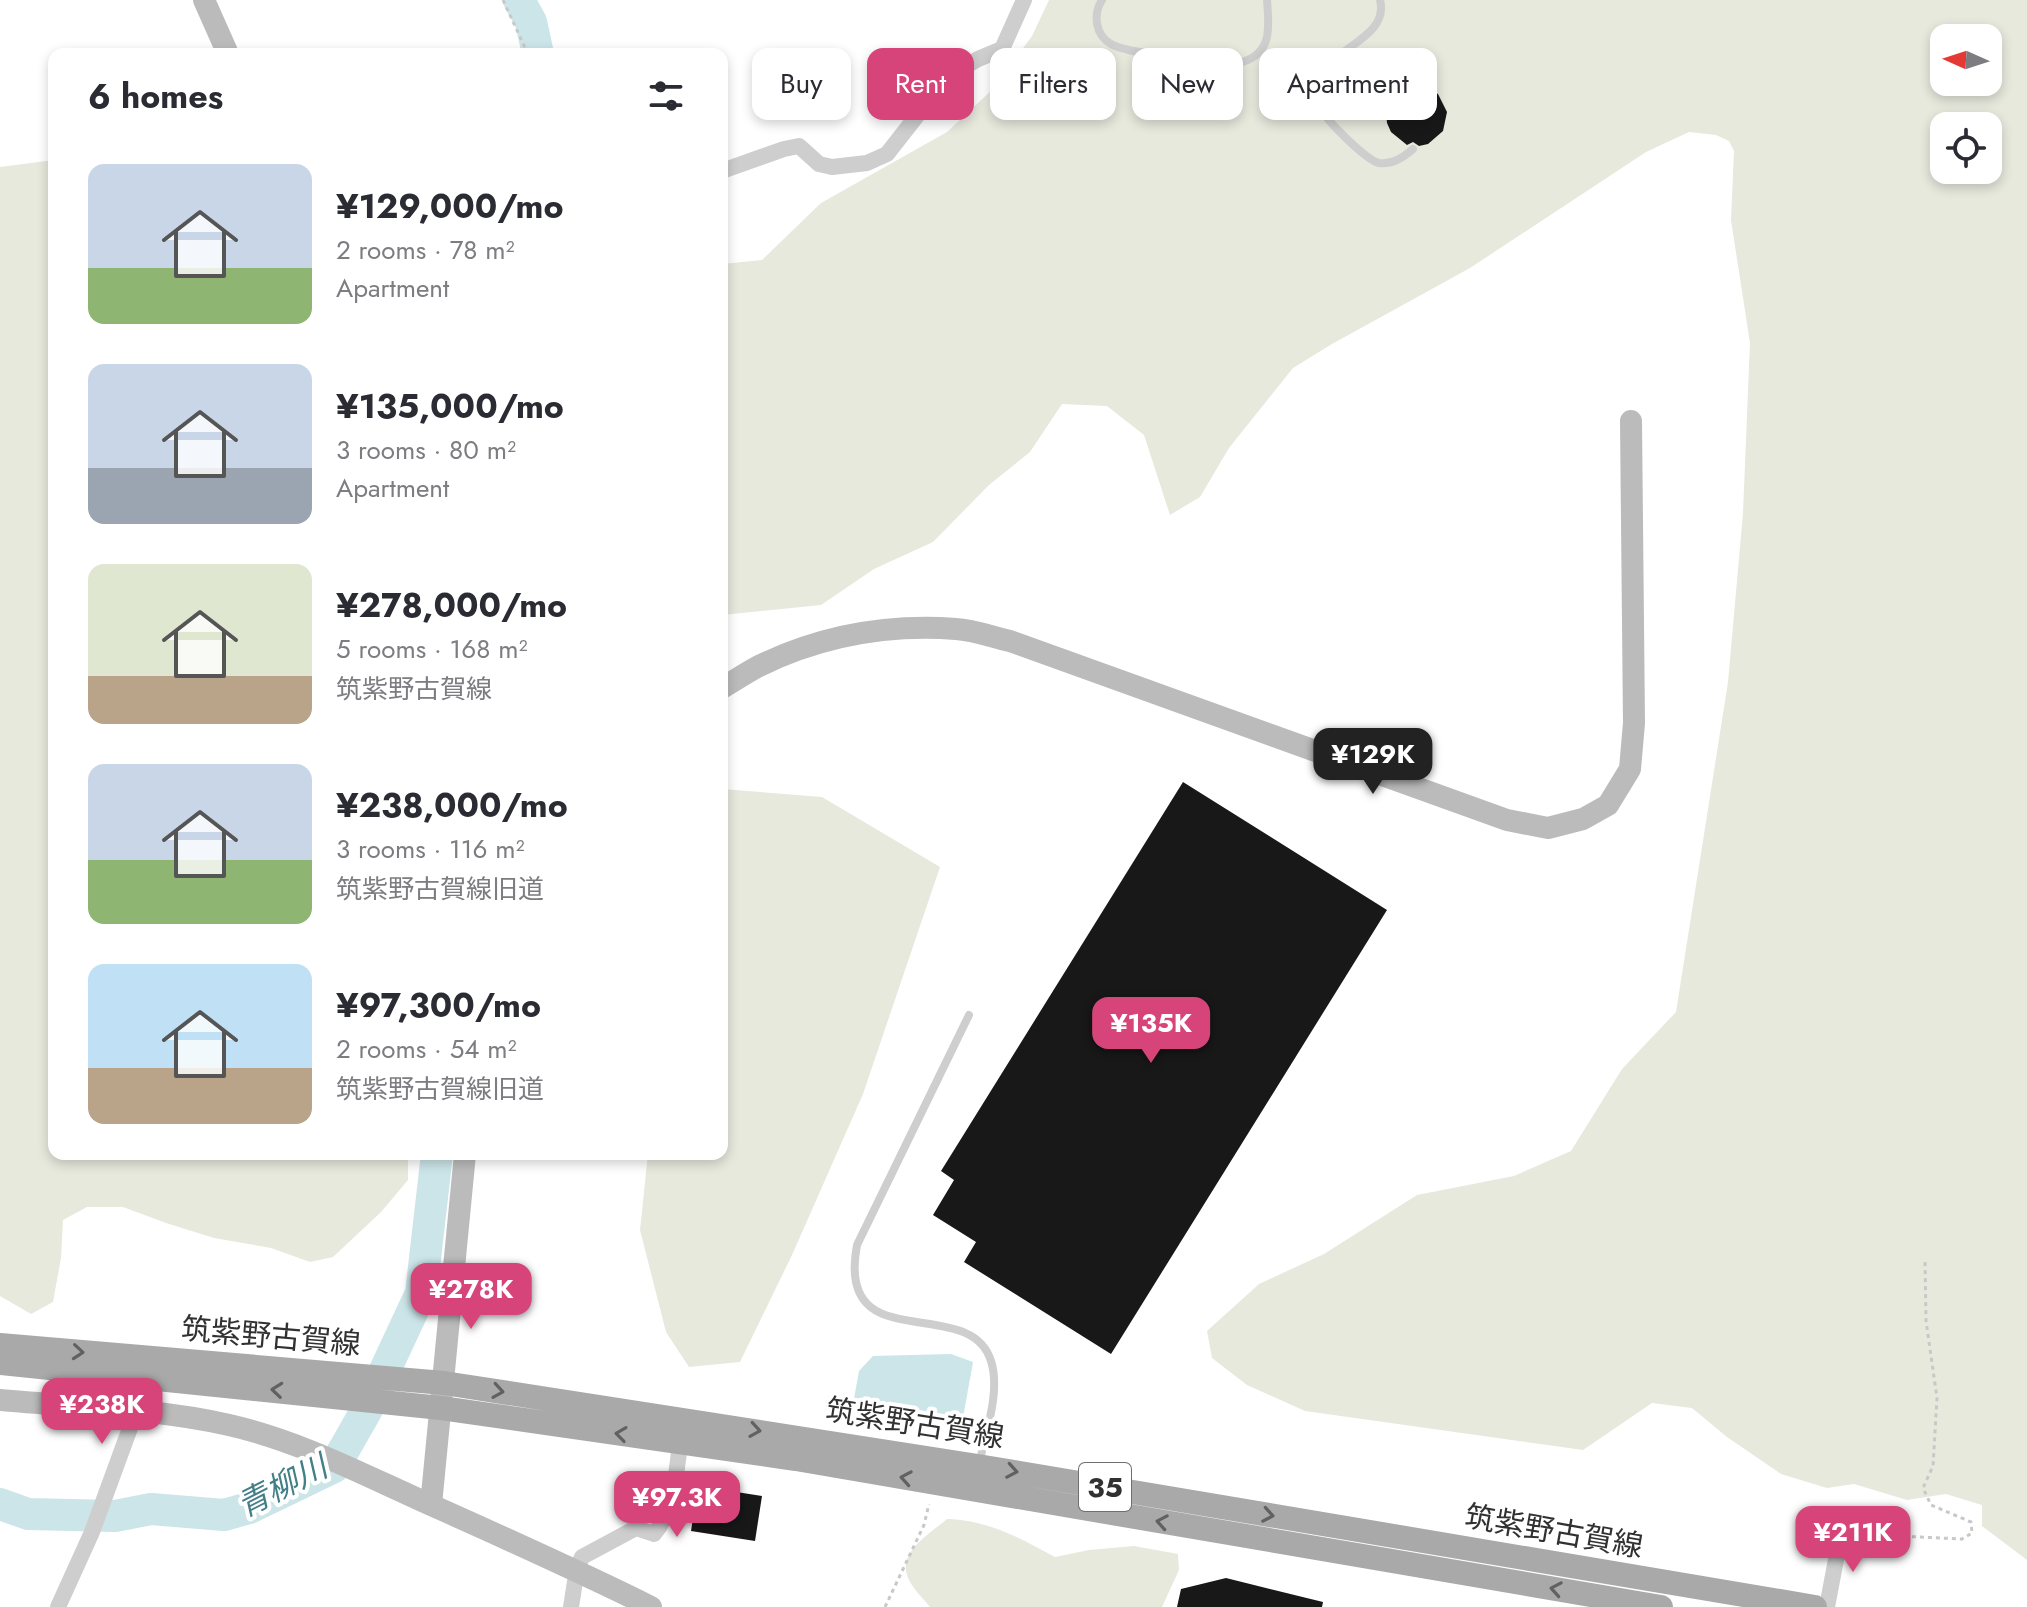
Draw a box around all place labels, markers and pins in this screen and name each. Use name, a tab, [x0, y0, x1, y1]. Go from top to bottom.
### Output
pin: ¥129K	[1317, 728, 1429, 796]
pin: ¥135K	[1095, 997, 1207, 1065]
pin: ¥278K	[415, 1263, 527, 1331]
pin: ¥238K	[46, 1378, 158, 1446]
pin: ¥97.3K	[612, 1471, 742, 1539]
pin: ¥211K	[1797, 1506, 1909, 1574]

